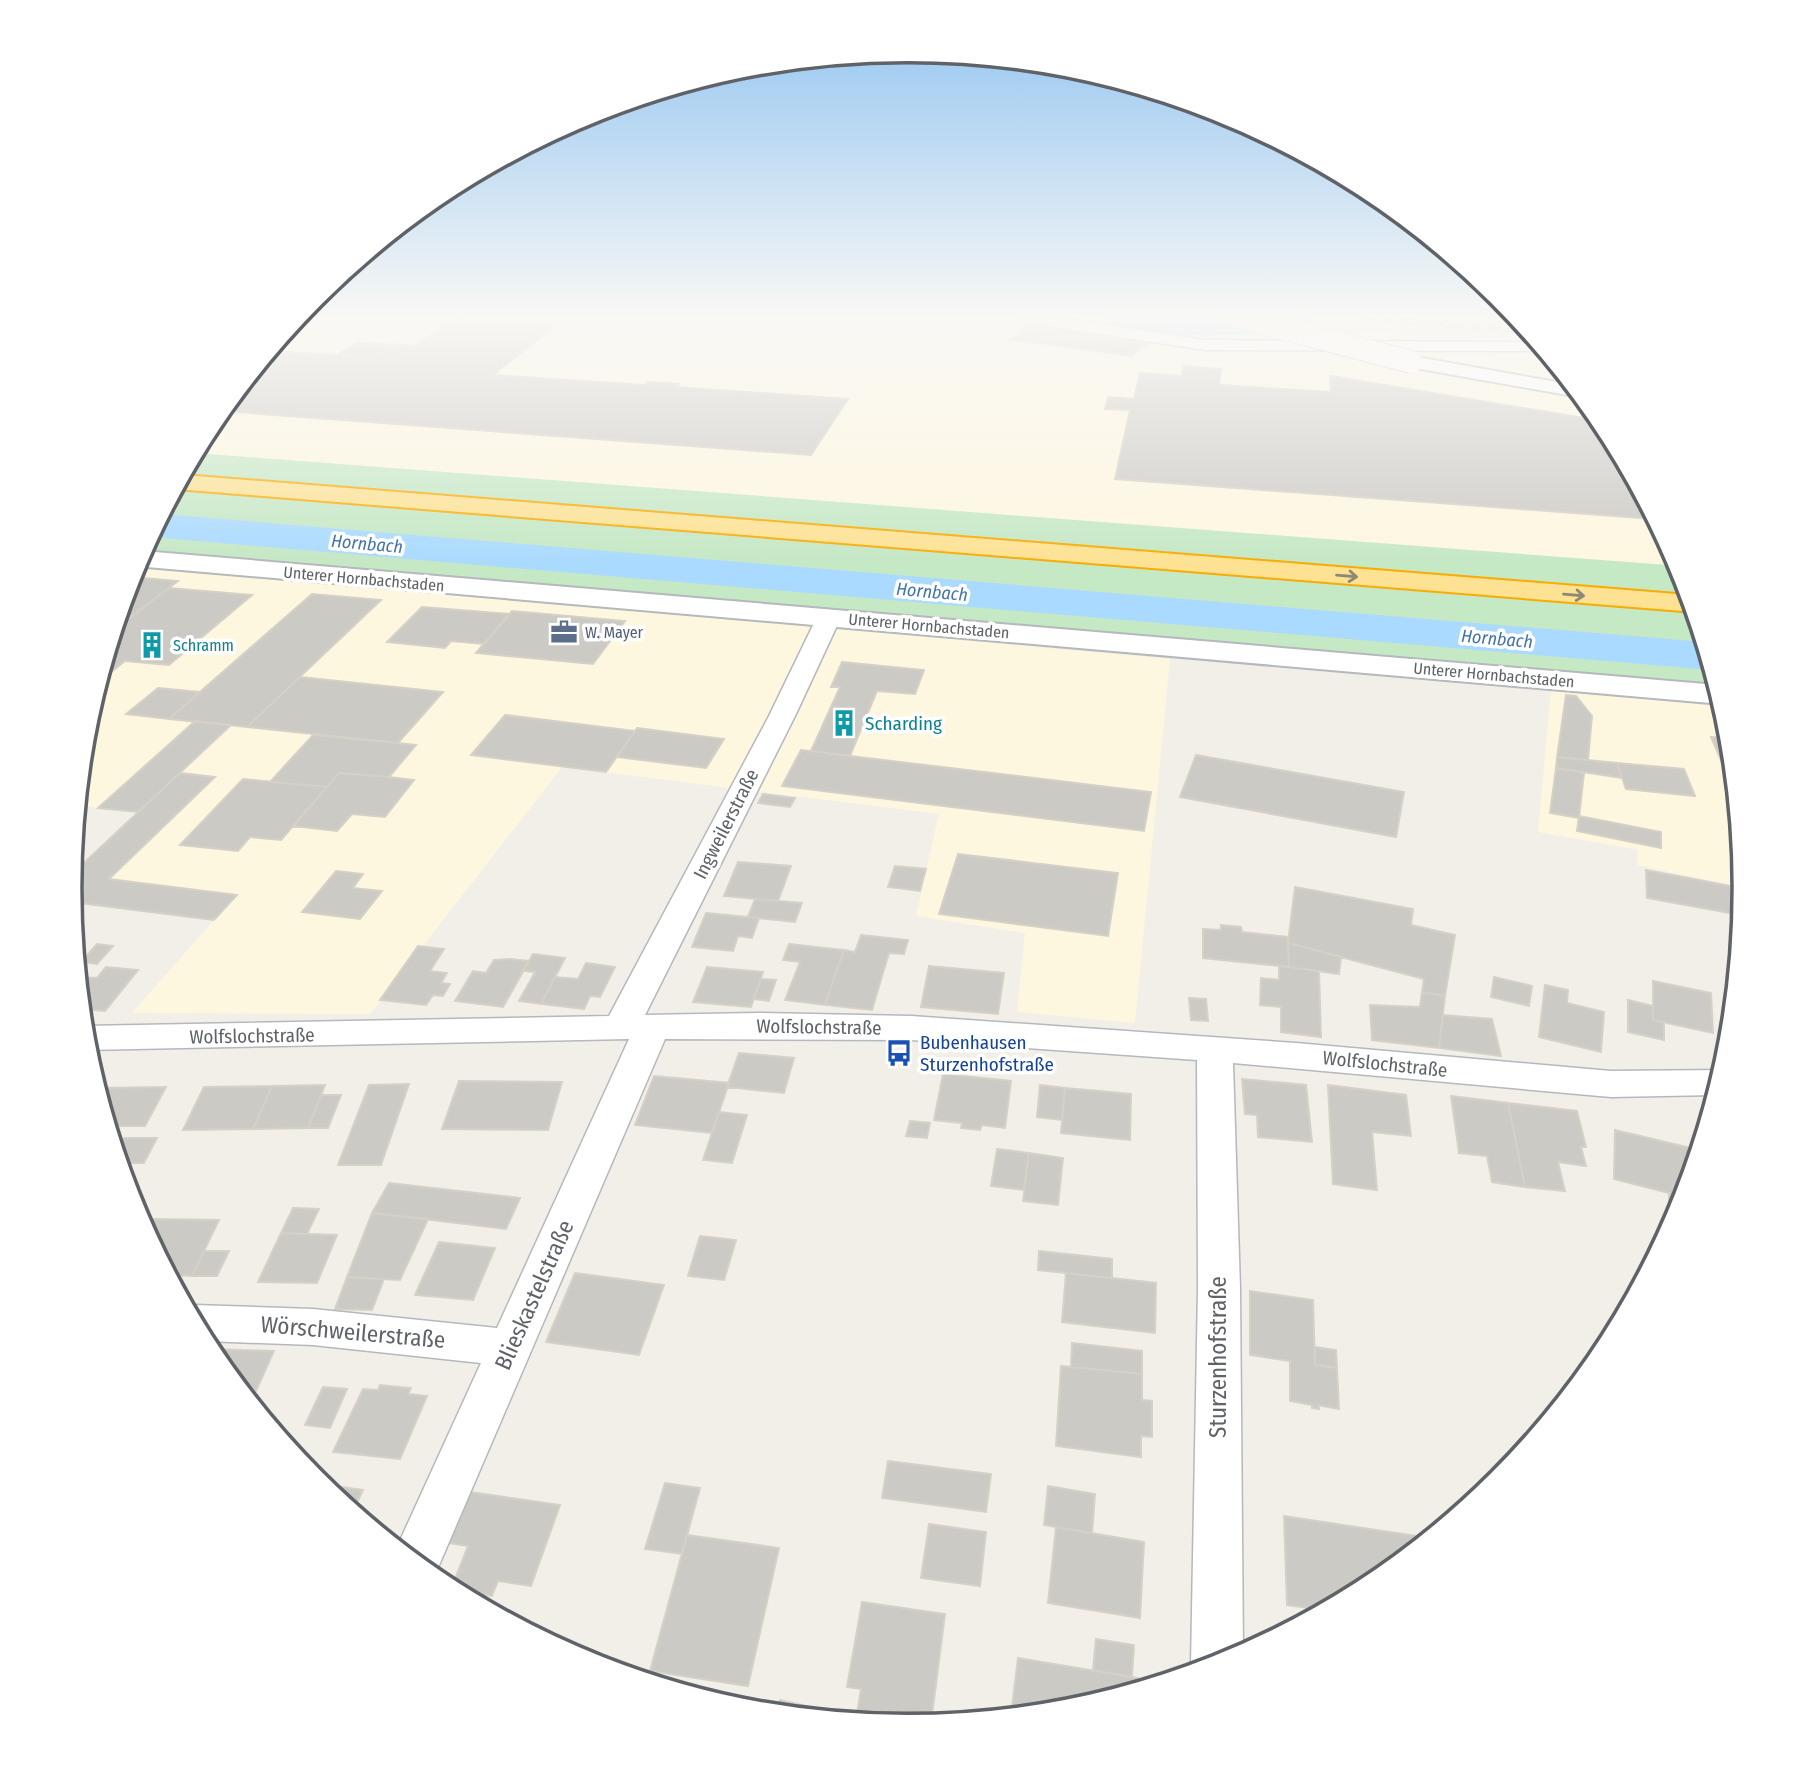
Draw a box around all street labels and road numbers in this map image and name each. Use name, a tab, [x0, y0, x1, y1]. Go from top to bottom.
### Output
street label: Unterer Hornbachstaden	[283, 563, 445, 595]
street label: Unterer Hornbachstaden	[848, 610, 1010, 642]
street label: Unterer Hornbachstaden	[1413, 659, 1575, 691]
street label: Ingweilerstraße	[688, 765, 764, 883]
street label: Wolfslochstraße	[756, 1014, 882, 1040]
street label: Wolfslochstraße	[189, 1023, 315, 1049]
street label: Wolfslochstraße	[1322, 1046, 1448, 1082]
street label: Blieskastelstraße	[488, 1216, 580, 1374]
street label: Sturzenhofstraße	[1204, 1276, 1232, 1438]
street label: Wörschweilerstraße	[259, 1310, 447, 1354]

